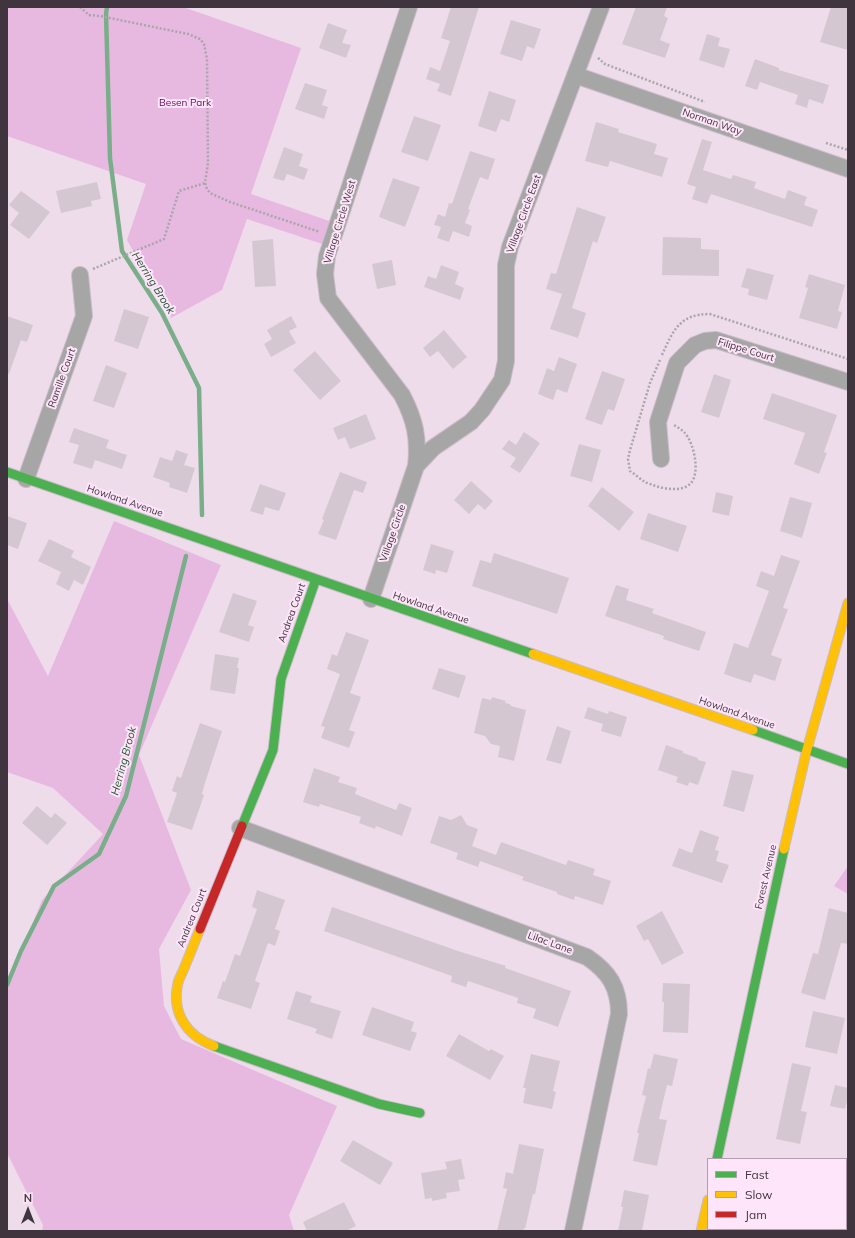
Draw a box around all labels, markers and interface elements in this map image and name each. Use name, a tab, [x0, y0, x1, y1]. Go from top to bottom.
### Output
park label: Besen Park	[159, 97, 211, 109]
street label: Norman Way	[681, 106, 743, 138]
street label: Village Circle East	[504, 173, 544, 255]
street label: Village Circle West	[322, 179, 358, 265]
water label: Herring Brook	[129, 250, 177, 316]
street label: Filippe Court	[716, 336, 776, 364]
street label: Ramille Court	[46, 347, 78, 409]
street label: Howland Avenue	[85, 482, 165, 520]
street label: Village Circle	[378, 503, 408, 563]
street label: Andrea Court	[276, 582, 308, 644]
street label: Howland Avenue	[391, 589, 471, 627]
street label: Howland Avenue	[697, 694, 777, 732]
water label: Herring Brook	[108, 725, 140, 797]
street label: Forest Avenue	[753, 843, 779, 911]
street label: Andrea Court	[175, 887, 209, 949]
street label: Lilac Lane	[526, 929, 574, 957]
legend	[707, 1158, 847, 1230]
text: Fast	[745, 1167, 769, 1182]
text: Slow	[745, 1187, 773, 1202]
north arrow	[8, 1190, 48, 1230]
text: N	[24, 1191, 32, 1205]
text: Jam	[745, 1207, 767, 1222]

